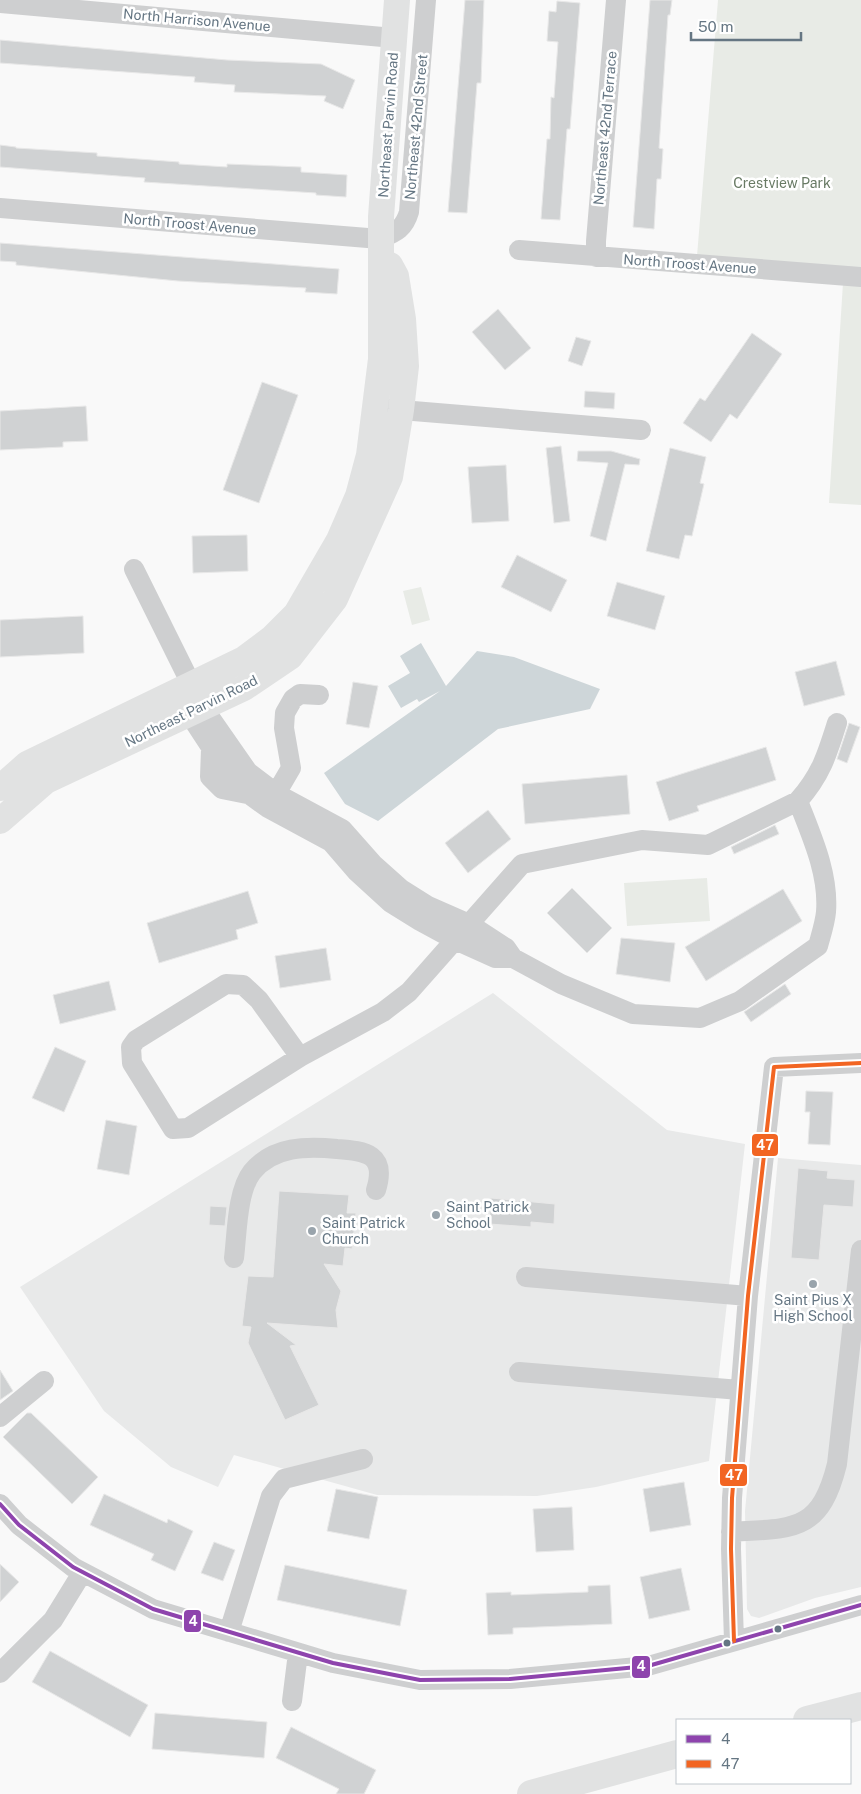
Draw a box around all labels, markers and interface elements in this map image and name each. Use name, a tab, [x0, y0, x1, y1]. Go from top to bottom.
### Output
street label: North Harrison Avenue	[123, 6, 271, 34]
scale bar	[691, 10, 801, 42]
text: 50 m	[698, 18, 733, 35]
street label: Northeast 42nd Terrace	[590, 50, 620, 206]
street label: Northeast Parvin Road	[375, 52, 401, 198]
street label: Northeast 42nd Street	[402, 53, 430, 201]
park label: Crestview Park	[733, 175, 831, 191]
street label: North Troost Avenue	[123, 210, 257, 238]
street label: North Troost Avenue	[623, 251, 757, 277]
street label: Northeast Parvin Road	[122, 672, 260, 750]
line badge: 47	[751, 1133, 779, 1157]
text: 47	[756, 1137, 774, 1153]
place label: Saint Patrick School	[446, 1199, 529, 1231]
marker: Saint Patrick School	[430, 1209, 442, 1221]
place label: Saint Patrick Church	[322, 1215, 405, 1247]
marker: Saint Patrick Church	[306, 1225, 318, 1237]
marker: Saint Pius X High School	[807, 1278, 819, 1290]
place label: Saint Pius X High School	[773, 1292, 853, 1324]
line badge: 47	[719, 1463, 748, 1487]
text: 47	[725, 1467, 743, 1483]
line badge: 4	[183, 1609, 202, 1633]
text: 4	[188, 1613, 198, 1629]
unlabelled marker	[773, 1624, 783, 1634]
unlabelled marker	[722, 1638, 732, 1648]
line badge: 4	[631, 1655, 651, 1679]
text: 4	[636, 1658, 646, 1674]
legend	[676, 1719, 851, 1784]
text: 4	[721, 1730, 730, 1747]
text: 47	[721, 1755, 739, 1772]

